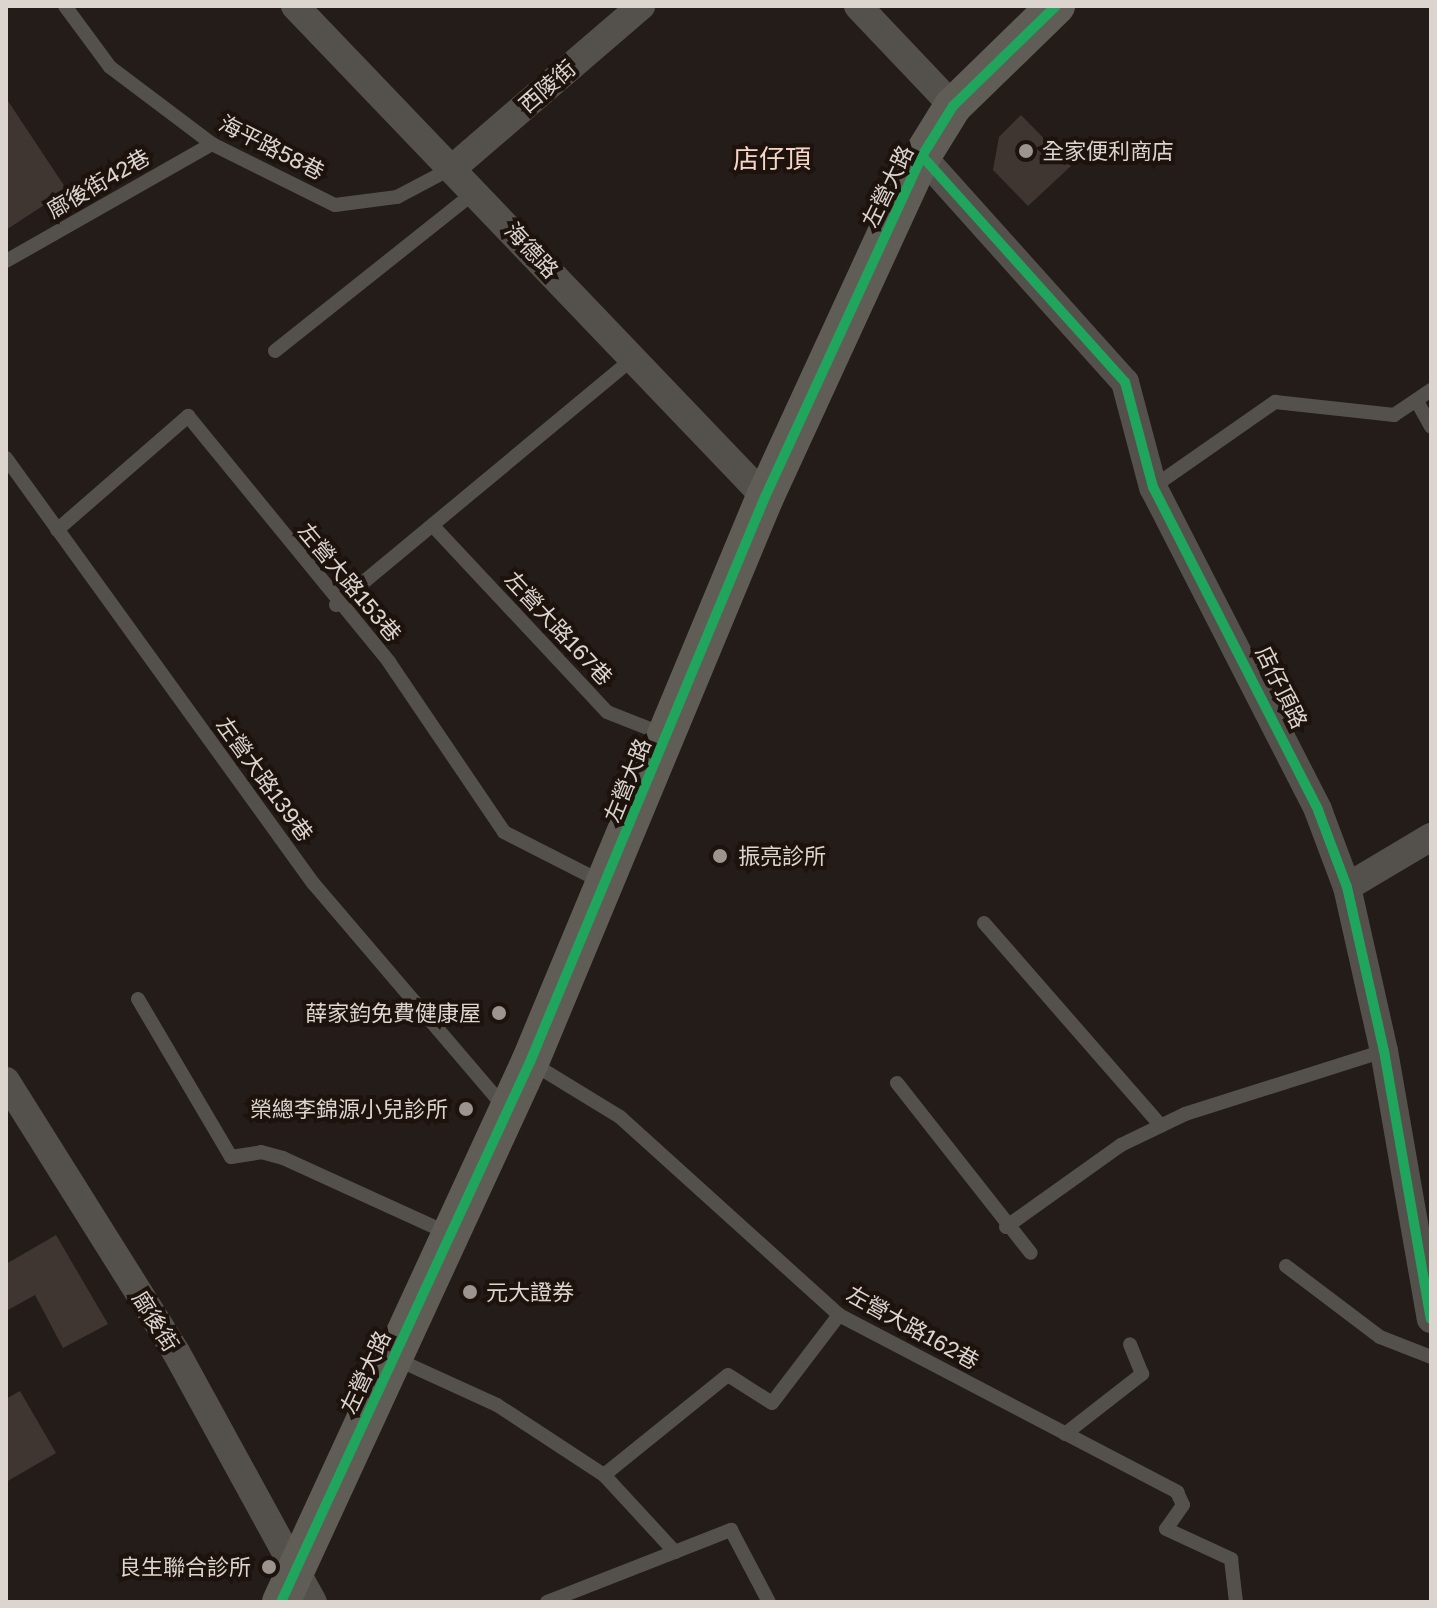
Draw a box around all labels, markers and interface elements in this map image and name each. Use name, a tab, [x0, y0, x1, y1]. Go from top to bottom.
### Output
street label: 西陵街	[513, 54, 581, 118]
street label: 海平路58巷	[215, 109, 329, 185]
place label: 全家便利商店	[1042, 138, 1174, 164]
street label: 左營大路	[856, 141, 918, 231]
marker: 全家便利商店	[1017, 142, 1035, 160]
street label: 廍後街42巷	[42, 143, 154, 223]
district label: 店仔頂	[733, 143, 811, 175]
street label: 海德路	[500, 217, 564, 283]
street label: 左營大路153巷	[293, 517, 407, 647]
street label: 左營大路167巷	[500, 566, 618, 690]
street label: 店仔頂路	[1251, 642, 1313, 732]
street label: 左營大路139巷	[211, 712, 319, 846]
street label: 左營大路	[598, 734, 656, 826]
place label: 振亮診所	[738, 843, 826, 869]
marker: 振亮診所	[709, 845, 731, 867]
place label: 薛家鈞免費健康屋	[305, 1000, 481, 1026]
marker: 薛家鈞免費健康屋	[488, 1002, 510, 1024]
place label: 榮總李錦源小兒診所	[250, 1096, 448, 1122]
marker: 榮總李錦源小兒診所	[455, 1098, 477, 1120]
place label: 元大證券	[486, 1279, 574, 1305]
street label: 左營大路162巷	[842, 1280, 984, 1374]
marker: 元大證券	[461, 1283, 479, 1301]
street label: 廍後街	[127, 1286, 185, 1356]
street label: 左營大路	[334, 1327, 396, 1417]
place label: 良生聯合診所	[119, 1554, 251, 1580]
marker: 良生聯合診所	[258, 1556, 280, 1578]

